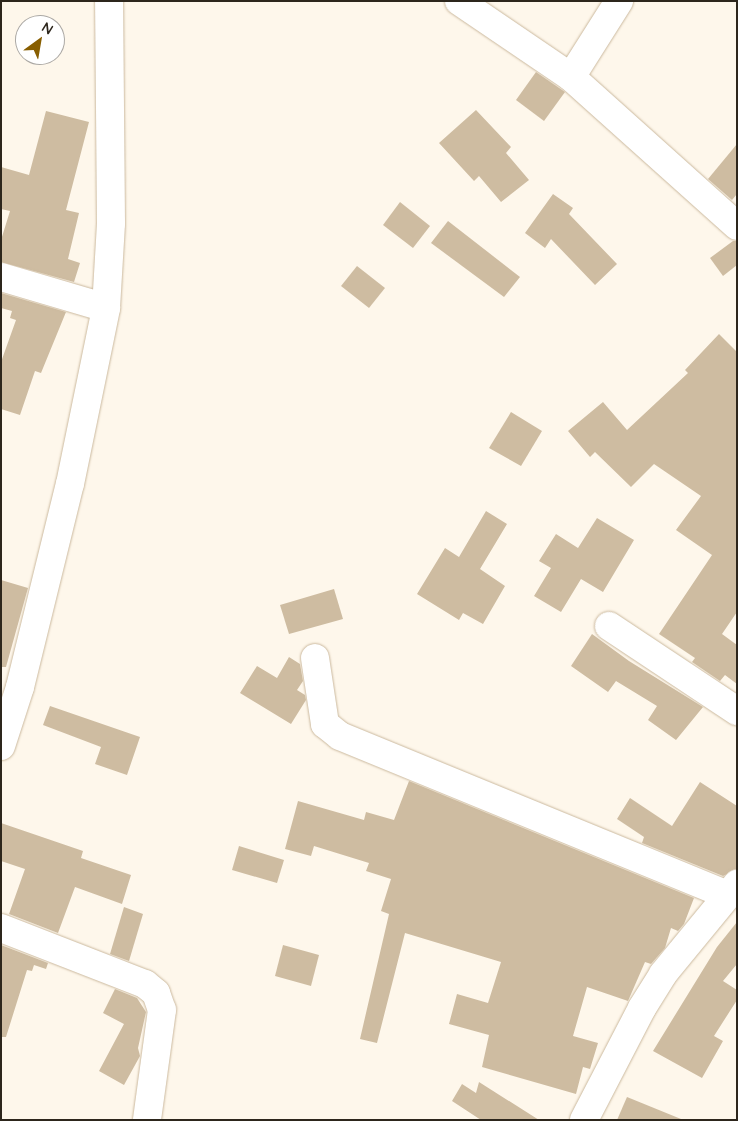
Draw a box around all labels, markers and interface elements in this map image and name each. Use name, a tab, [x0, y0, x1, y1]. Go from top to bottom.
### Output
north arrow	[15, 15, 65, 65]
text: N	[38, 18, 57, 38]

